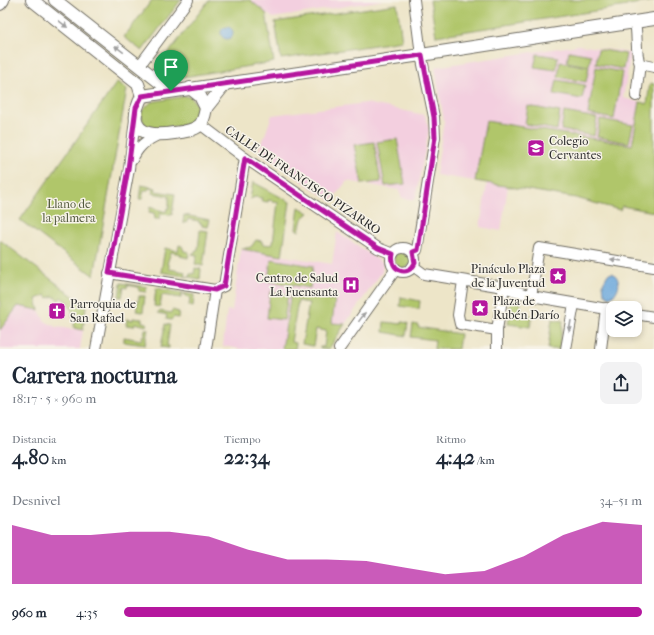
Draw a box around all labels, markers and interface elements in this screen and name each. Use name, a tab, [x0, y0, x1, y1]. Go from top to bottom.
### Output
one-way arrow	[57, 20, 68, 28]
one-way arrow	[113, 44, 124, 53]
pin	[154, 50, 188, 91]
icon: arrive	[160, 56, 182, 78]
street label: CALLE DE FRANCISCO PIZARRO	[223, 123, 383, 237]
place label: Colegio Cervantes	[549, 134, 602, 162]
school or university icon: Colegio Cervantes	[526, 138, 546, 158]
park label: Llano de la palmera	[41, 197, 96, 225]
one-way arrow	[609, 257, 622, 263]
place label: Pináculo Plaza de la Juventud	[471, 262, 545, 290]
place icon: Pináculo Plaza de la Juventud	[548, 266, 568, 286]
place label: Centro de Salud La Fuensanta	[256, 271, 338, 299]
hospital icon: Centro de Salud La Fuensanta	[341, 275, 361, 295]
place label: Plaza de Rubén Darío	[493, 294, 559, 322]
place label: Parroquia de San Rafael	[70, 297, 136, 325]
place icon: Plaza de Rubén Darío	[470, 298, 490, 318]
church icon: Parroquia de San Rafael	[47, 301, 67, 321]
map controls	[606, 301, 642, 337]
button: layers	[606, 301, 642, 337]
one-way arrow	[358, 312, 366, 323]
one-way arrow	[567, 320, 573, 332]
button: share	[600, 362, 642, 404]
text: Carrera nocturna	[12, 363, 177, 389]
text: 18:17 · 5 × 960 m	[12, 391, 96, 406]
text: Distancia	[12, 433, 56, 446]
text: Tiempo	[224, 433, 261, 446]
text: Ritmo	[436, 433, 466, 446]
text: 4.80	[12, 446, 49, 469]
text: 22:34	[224, 446, 269, 469]
text: 4:42	[436, 446, 475, 469]
text: km	[49, 454, 66, 467]
text: /km	[475, 454, 495, 467]
text: Desnivel	[12, 493, 61, 508]
text: 34–51 m	[599, 493, 642, 508]
text: 960 m	[12, 605, 47, 620]
text: 4:35	[76, 605, 98, 620]

